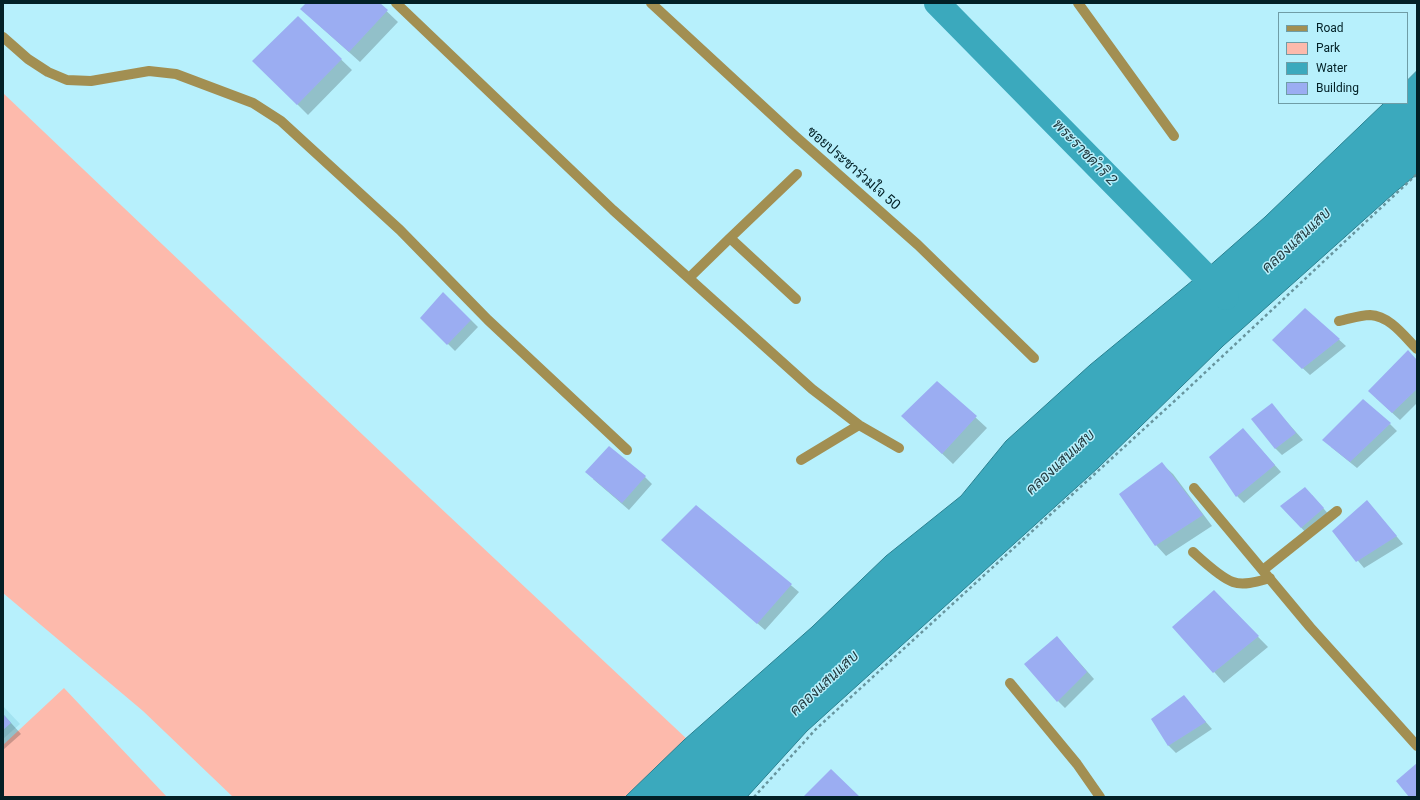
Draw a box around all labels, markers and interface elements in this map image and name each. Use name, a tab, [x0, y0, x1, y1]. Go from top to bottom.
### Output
legend	[1278, 12, 1408, 104]
text: Road	[1316, 21, 1344, 35]
text: Park	[1316, 41, 1340, 55]
text: Water	[1316, 61, 1347, 75]
text: Building	[1316, 81, 1359, 95]
water label: พระราชดำริ 2	[1048, 116, 1120, 190]
street label: ซอยประชาร่วมใจ 50	[803, 124, 903, 214]
water label: คลองแสนแสบ	[1259, 205, 1335, 277]
water label: คลองแสนแสบ	[1023, 427, 1099, 499]
water label: คลองแสนแสบ	[787, 648, 863, 720]

